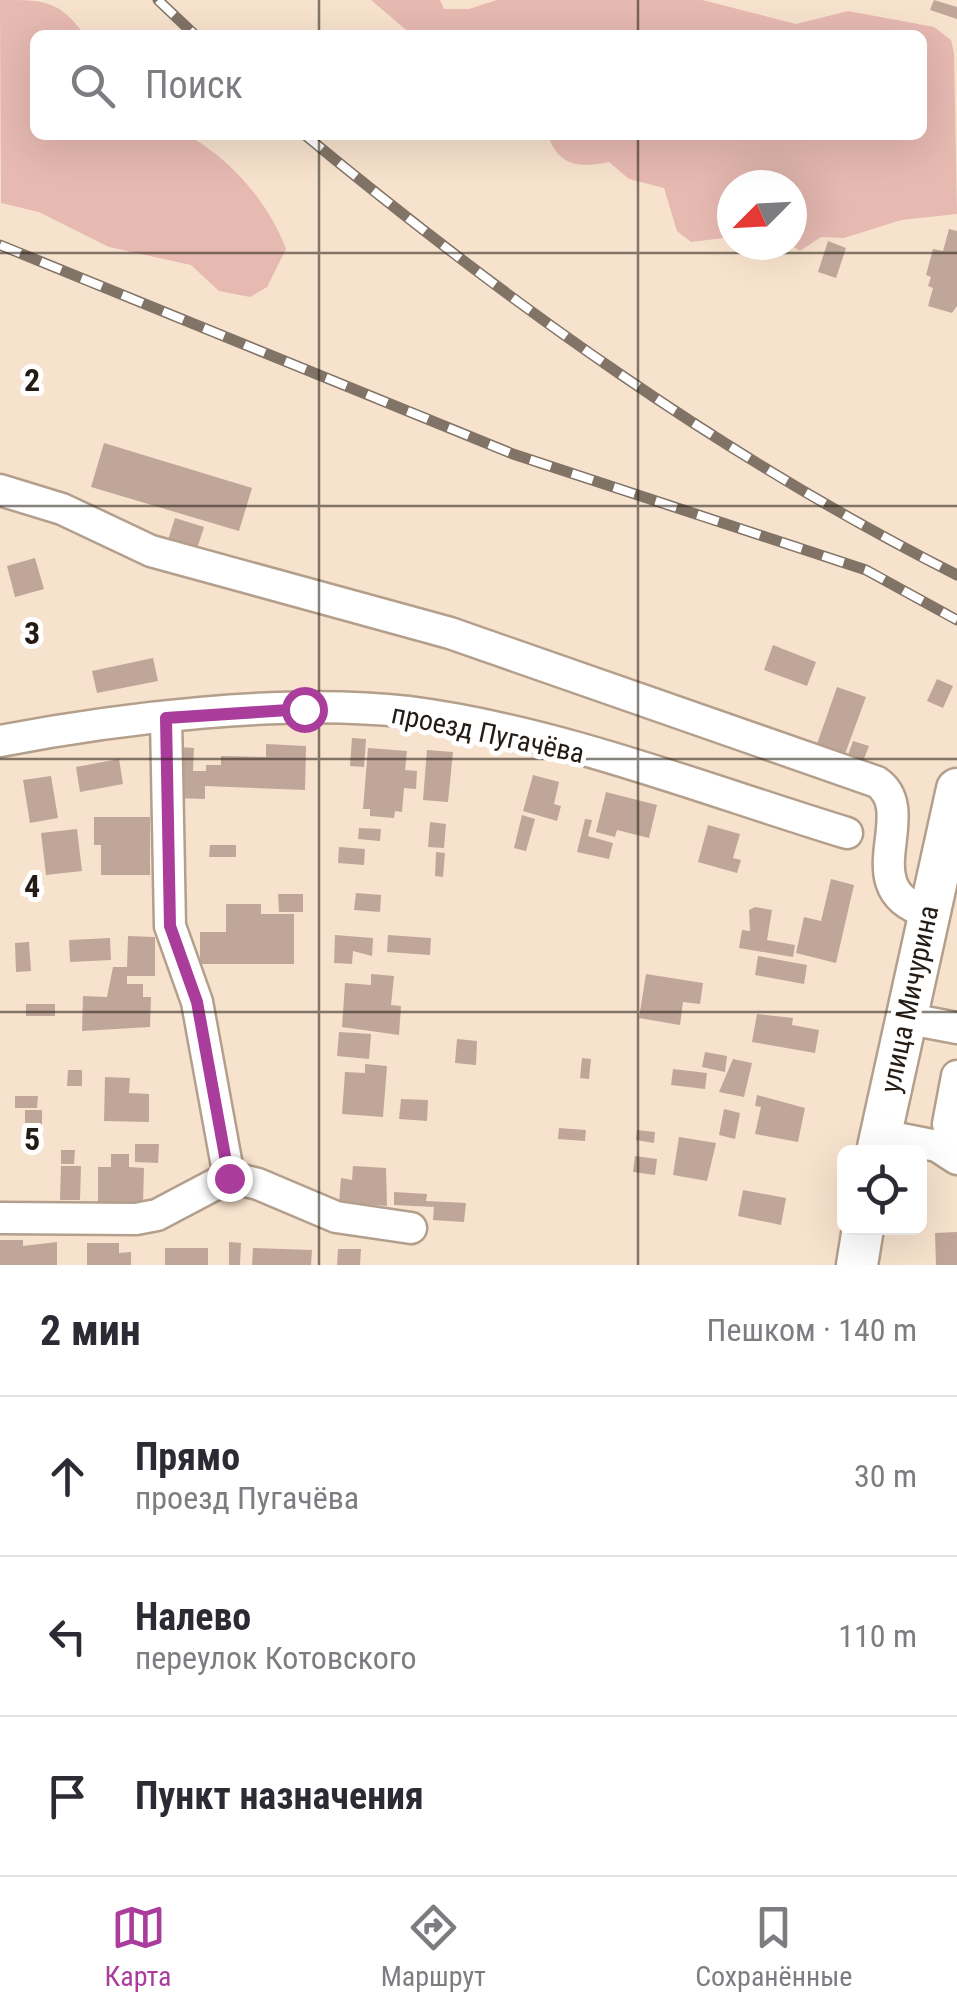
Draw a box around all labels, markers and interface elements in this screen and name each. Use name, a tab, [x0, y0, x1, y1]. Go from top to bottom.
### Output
search box	[30, 30, 927, 140]
icon: search	[65, 58, 120, 113]
text: Поиск	[145, 63, 243, 107]
north arrow	[717, 170, 807, 260]
text: 2	[24, 361, 40, 399]
text: 3	[24, 614, 40, 652]
route start	[282, 687, 328, 733]
street label: проезд Пугачёва	[389, 697, 587, 770]
text: 4	[24, 867, 40, 905]
street label: улица Мичурина	[874, 903, 945, 1096]
text: 5	[24, 1120, 40, 1158]
map controls	[837, 1145, 927, 1235]
button: locate	[837, 1145, 927, 1235]
route end	[207, 1156, 253, 1202]
text: 2 мин	[40, 1306, 141, 1355]
text: Пешком · 140 m	[707, 1311, 917, 1349]
text: Прямо	[135, 1435, 240, 1479]
icon: ahead	[40, 1449, 95, 1504]
text: 30 m	[854, 1457, 917, 1495]
text: проезд Пугачёва	[135, 1479, 359, 1517]
text: Налево	[135, 1595, 251, 1639]
icon: left	[40, 1609, 95, 1664]
text: 110 m	[838, 1617, 917, 1655]
text: переулок Котовского	[135, 1639, 417, 1677]
icon: arrive	[40, 1769, 95, 1824]
text: Пункт назначения	[135, 1774, 424, 1818]
tab: Карта	[105, 1900, 172, 1993]
tab: Маршрут	[381, 1900, 486, 1993]
tab: Сохранённые	[695, 1900, 852, 1993]

